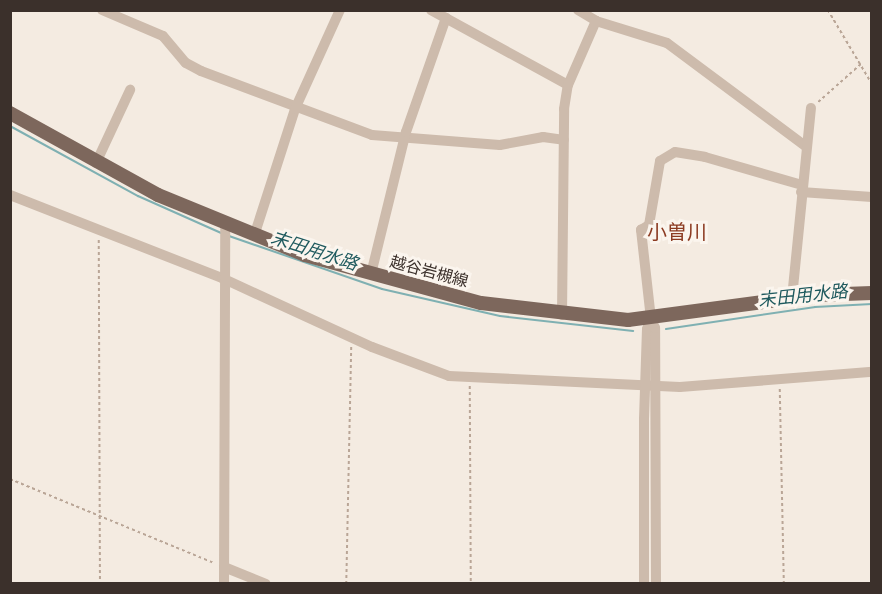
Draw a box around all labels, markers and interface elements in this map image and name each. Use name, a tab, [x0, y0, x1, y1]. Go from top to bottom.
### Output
district label: 小曽川	[647, 221, 707, 245]
water label: 末田用水路	[268, 228, 360, 276]
street label: 越谷岩槻線	[388, 252, 470, 292]
water label: 末田用水路	[757, 282, 849, 312]

